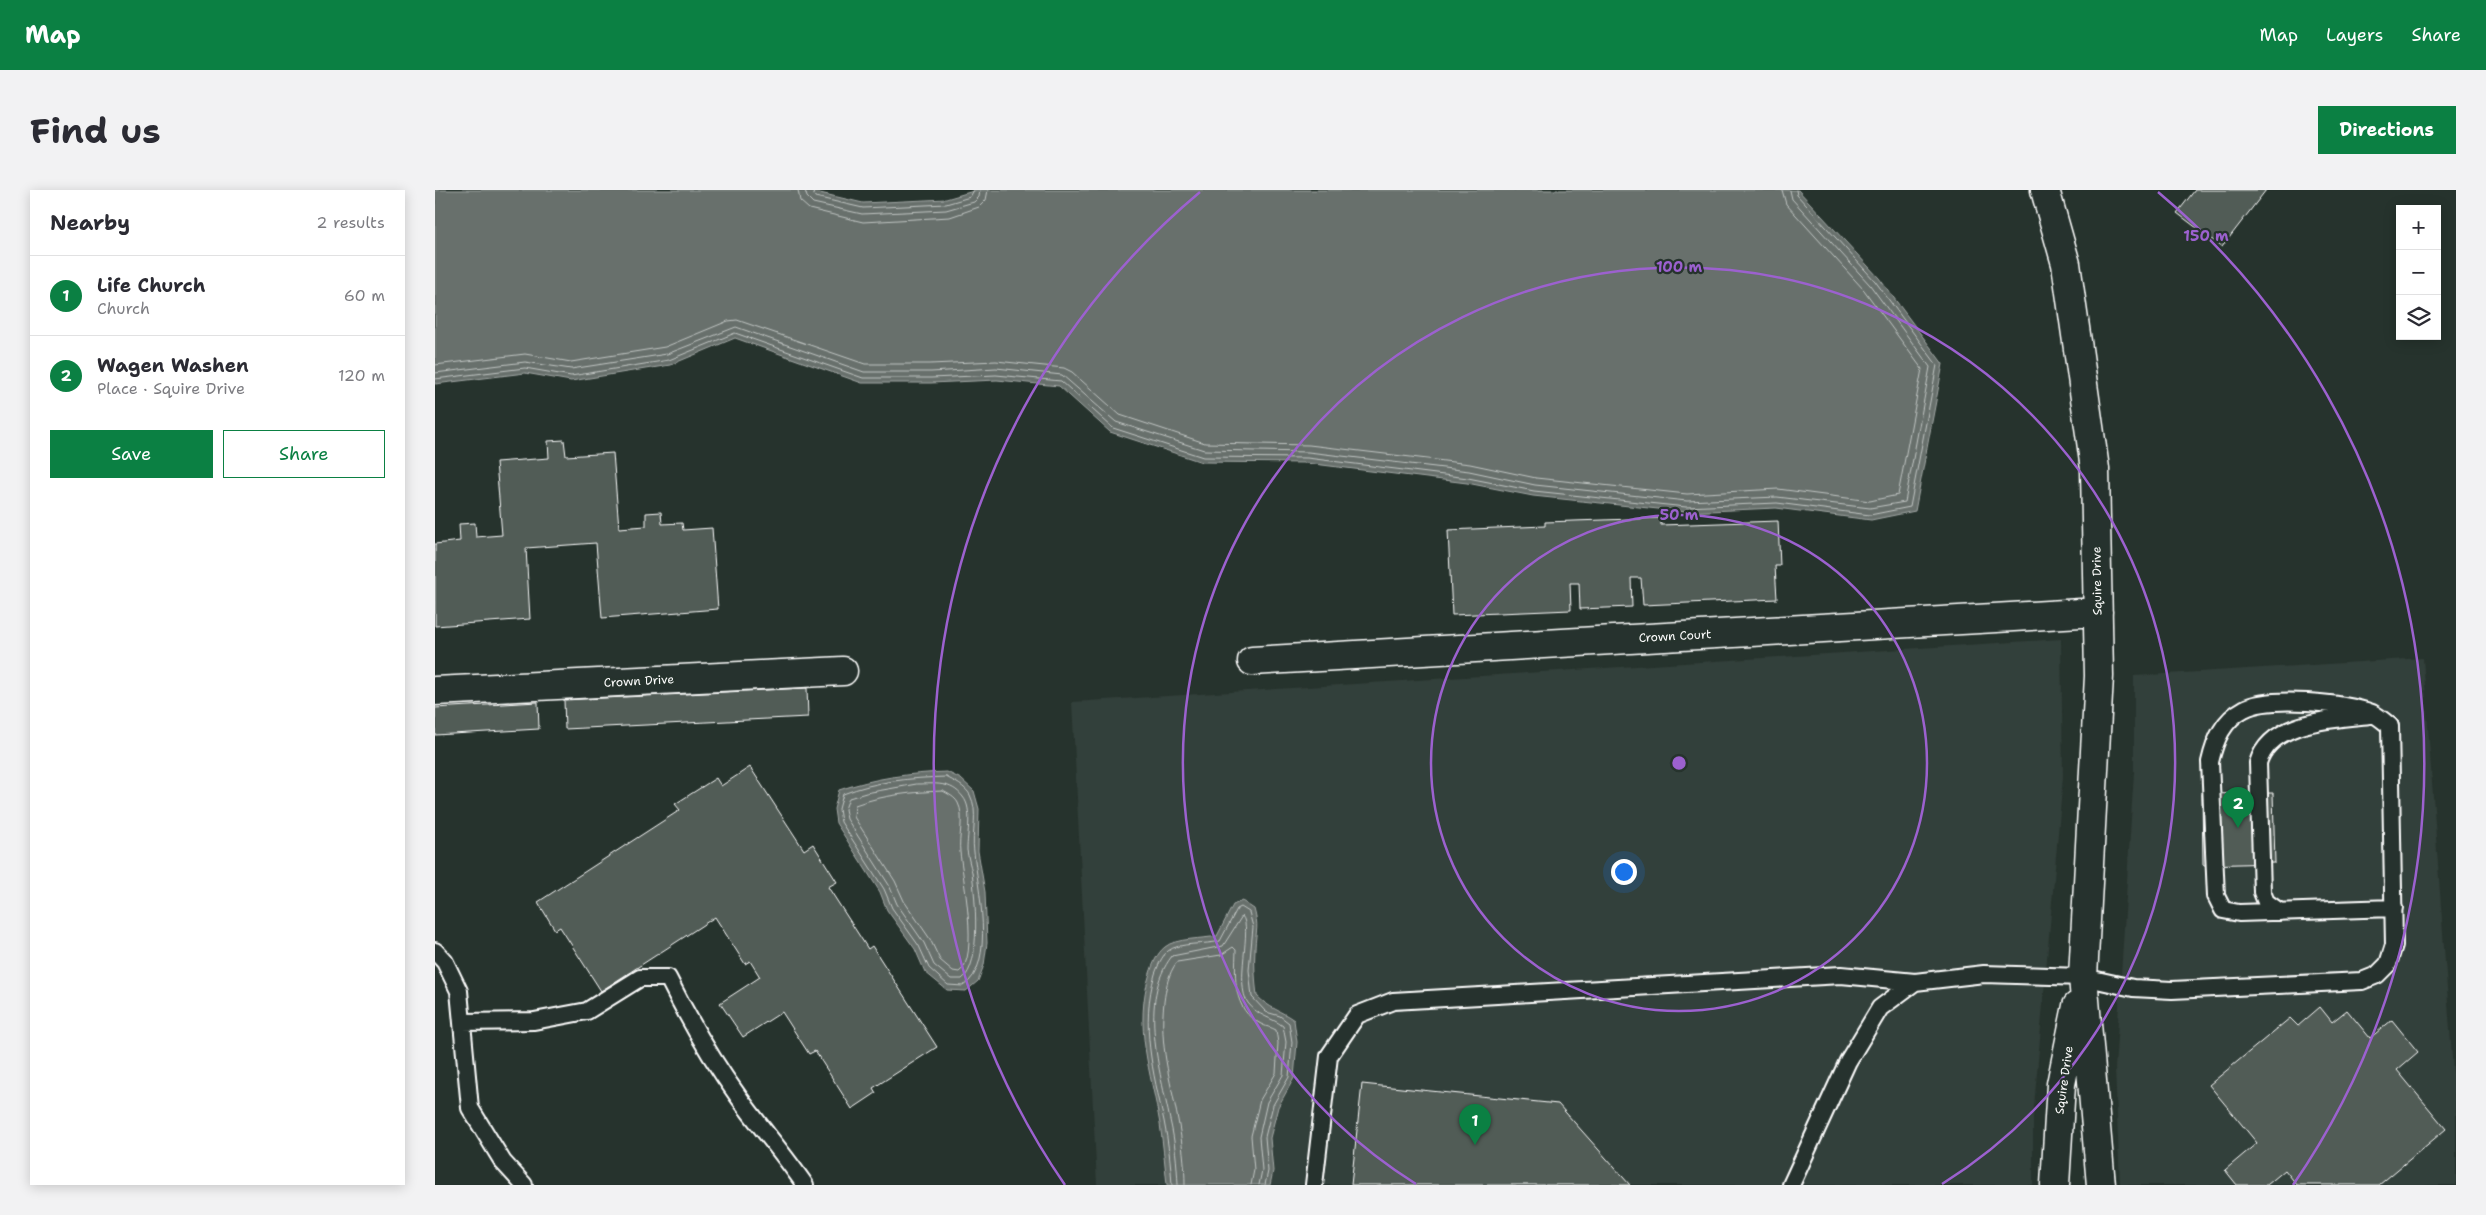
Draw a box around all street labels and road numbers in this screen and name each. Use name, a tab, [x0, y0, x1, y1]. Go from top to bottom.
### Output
street label: Squire Drive	[2088, 546, 2106, 616]
street label: Crown Court	[1638, 626, 1712, 646]
street label: Crown Drive	[603, 671, 675, 691]
street label: Squire Drive	[2051, 1045, 2077, 1115]

